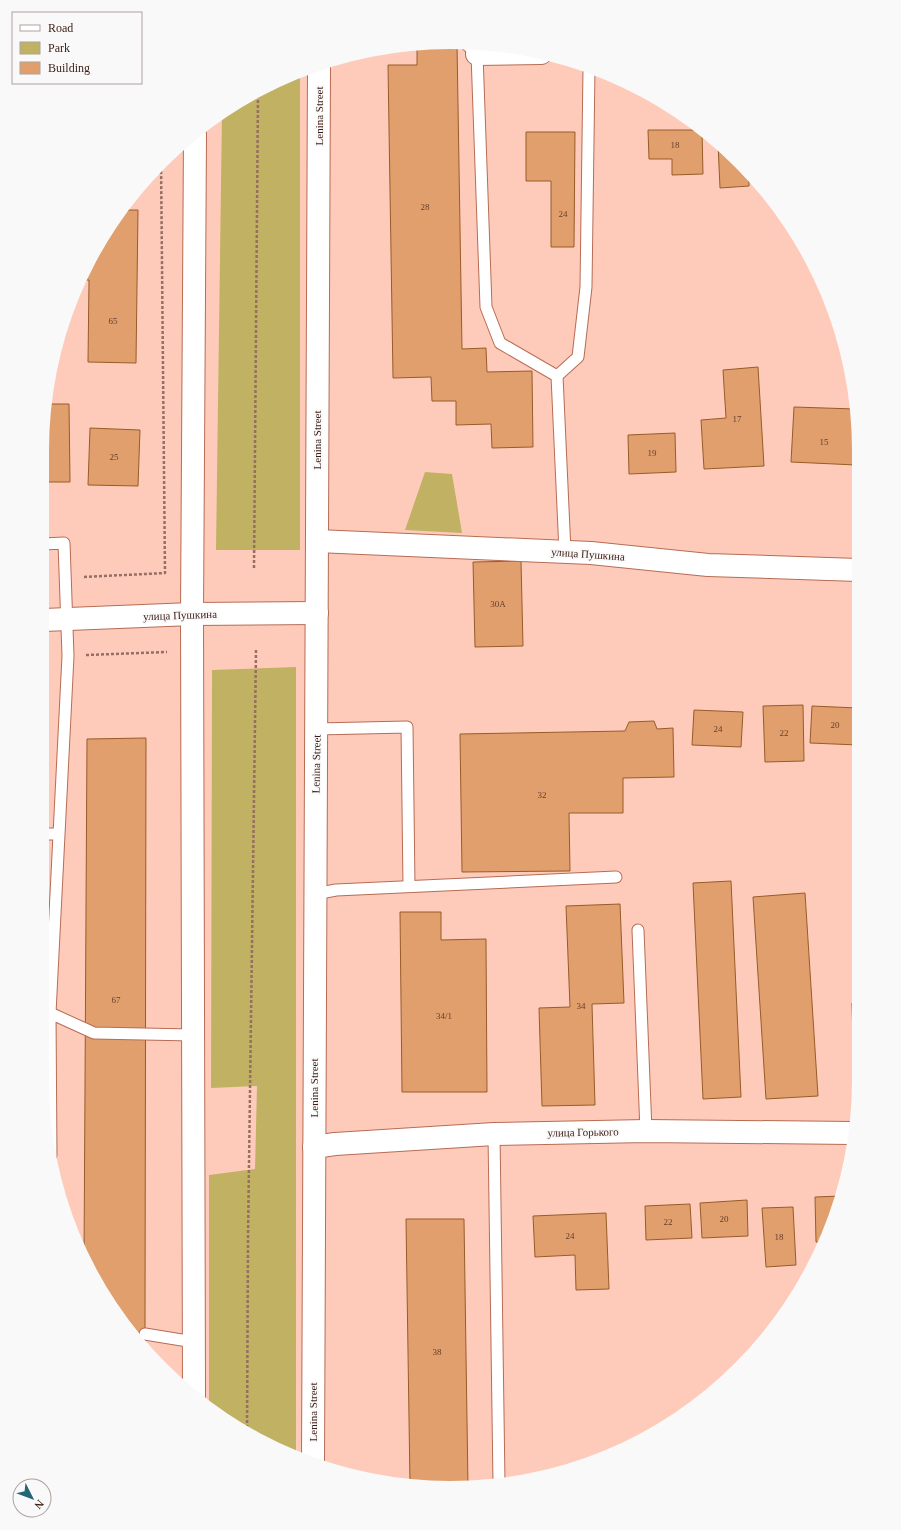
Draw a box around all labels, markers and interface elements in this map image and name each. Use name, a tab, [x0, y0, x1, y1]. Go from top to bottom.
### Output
legend	[12, 12, 142, 84]
text: Road	[48, 21, 73, 35]
text: Park	[48, 41, 70, 55]
text: Building	[48, 61, 90, 75]
street label: Lenina Street	[313, 87, 325, 145]
house number: 18	[671, 140, 680, 150]
house number: 28	[421, 202, 430, 212]
house number: 24	[559, 209, 568, 219]
house number: 65	[109, 316, 118, 326]
street label: Lenina Street	[311, 411, 323, 469]
house number: 17	[733, 414, 742, 424]
house number: 15	[820, 437, 829, 447]
house number: 19	[648, 448, 657, 458]
house number: 25	[110, 452, 119, 462]
street label: улица Пушкина	[551, 545, 625, 563]
house number: 30А	[490, 599, 506, 609]
street label: улица Пушкина	[143, 608, 217, 622]
house number: 20	[831, 720, 840, 730]
house number: 24	[714, 724, 723, 734]
house number: 22	[780, 728, 789, 738]
street label: Lenina Street	[309, 734, 323, 794]
house number: 32	[538, 790, 547, 800]
house number: 67	[112, 995, 121, 1005]
house number: 34	[577, 1001, 586, 1011]
house number: 34/1	[436, 1011, 452, 1021]
street label: Lenina Street	[308, 1059, 320, 1117]
street label: улица Горького	[547, 1125, 619, 1139]
house number: 20	[720, 1214, 729, 1224]
house number: 22	[664, 1217, 673, 1227]
house number: 24	[566, 1231, 575, 1241]
house number: 18	[775, 1232, 784, 1242]
house number: 38	[433, 1347, 442, 1357]
street label: Lenina Street	[307, 1383, 319, 1441]
north arrow	[12, 1478, 52, 1518]
text: N	[32, 1498, 47, 1512]

